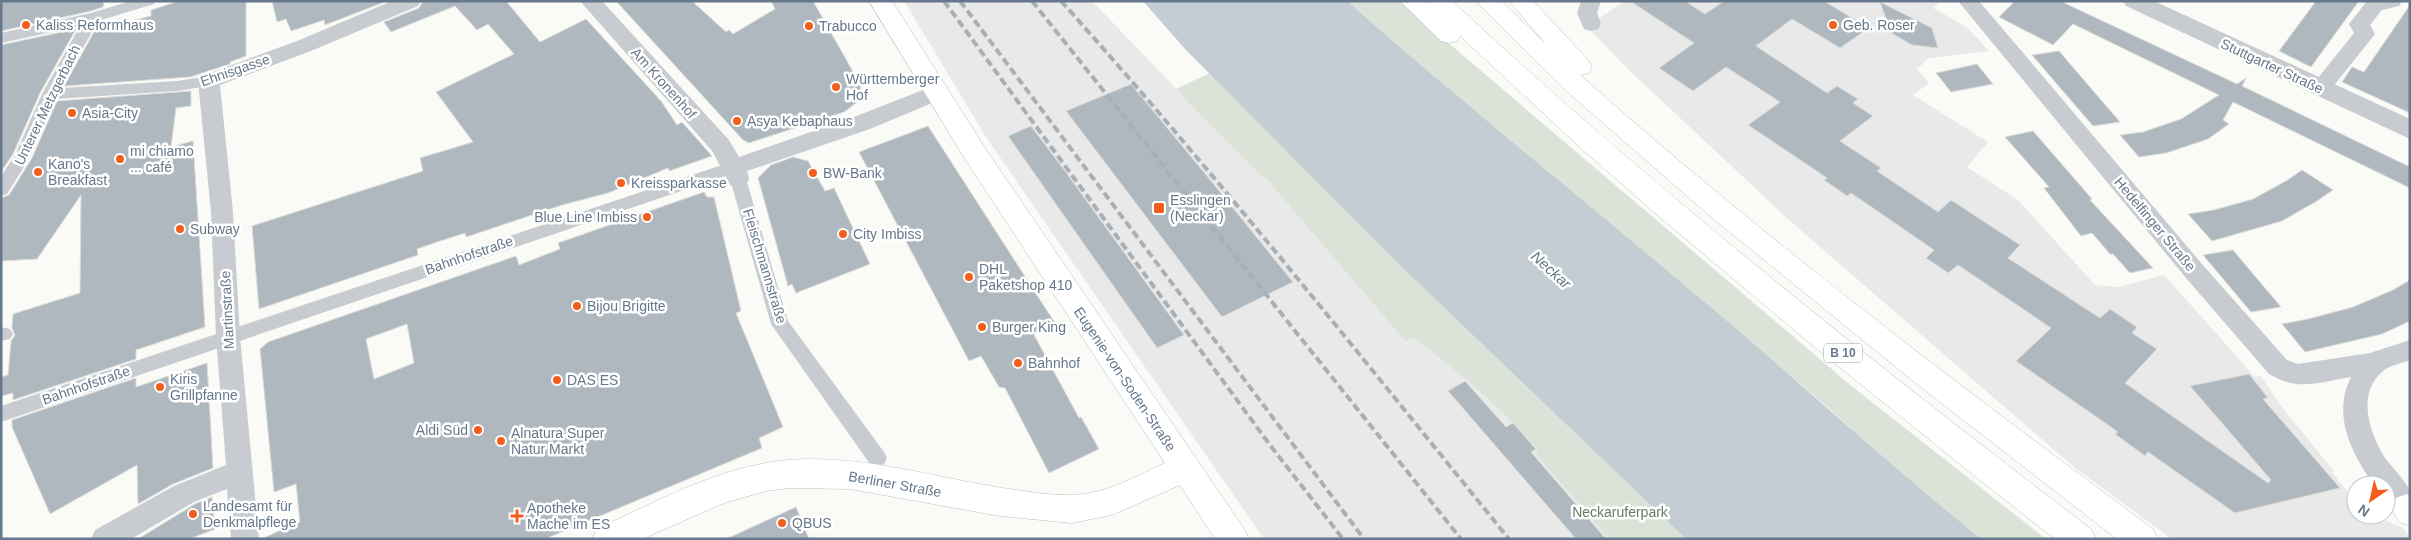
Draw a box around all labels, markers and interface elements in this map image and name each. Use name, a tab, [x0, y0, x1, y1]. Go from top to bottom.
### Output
place label: Kaliss Reformhaus	[36, 17, 154, 33]
place label: Geb. Roser	[1843, 17, 1915, 33]
place label: Trabucco	[819, 18, 877, 34]
marker: Kaliss Reformhaus	[20, 19, 32, 31]
marker: Geb. Roser	[1827, 19, 1839, 31]
marker: Trabucco	[803, 20, 815, 32]
street label: Stuttgarter Straße	[2218, 35, 2326, 97]
street label: Unterer Metzgerbach	[11, 42, 83, 168]
street label: Am Kronenhof	[628, 44, 700, 122]
street label: Ehnisgasse	[198, 51, 272, 89]
place label: Württemberger Hof	[846, 71, 940, 103]
marker: Württemberger Hof	[830, 81, 842, 93]
place label: Asia-City	[82, 105, 138, 121]
marker: Asia-City	[66, 107, 78, 119]
place label: Asya Kebaphaus	[747, 113, 853, 129]
marker: Asya Kebaphaus	[731, 115, 743, 127]
place label: mi chiamo ... café	[130, 143, 194, 175]
marker: mi chiamo ... café	[114, 153, 126, 165]
place label: Kano's Breakfast	[48, 156, 107, 188]
place label: BW-Bank	[823, 165, 883, 181]
marker: Kano's Breakfast	[32, 166, 44, 178]
marker: BW-Bank	[807, 167, 819, 179]
street label: Hedelfinger Straße	[2111, 174, 2199, 274]
place label: Kreissparkasse	[631, 175, 727, 191]
marker: Kreissparkasse	[615, 177, 627, 189]
place label: Esslingen (Neckar)	[1170, 192, 1231, 224]
marker: Esslingen (Neckar)	[1152, 201, 1166, 215]
street label: Fleischmannstraße	[740, 207, 790, 325]
place label: Blue Line Imbiss	[534, 209, 637, 225]
marker: Blue Line Imbiss	[641, 211, 653, 223]
place label: Subway	[190, 221, 240, 237]
marker: Subway	[174, 223, 186, 235]
place label: City Imbiss	[853, 226, 921, 242]
marker: City Imbiss	[837, 228, 849, 240]
street label: Bahnhofstraße	[423, 232, 515, 278]
water label: Neckar	[1528, 247, 1575, 293]
place label: DHL Paketshop 410	[979, 261, 1073, 293]
street label: Martinstraße	[217, 270, 237, 350]
marker: DHL Paketshop 410	[963, 271, 975, 283]
place label: Bijou Brigitte	[587, 298, 666, 314]
marker: Bijou Brigitte	[571, 300, 583, 312]
street label: Eugenie-von-Soden-Straße	[1071, 304, 1179, 454]
place label: Burger King	[992, 319, 1066, 335]
marker: Burger King	[976, 321, 988, 333]
road number: B 10	[1824, 343, 1862, 362]
place label: Bahnhof	[1028, 355, 1080, 371]
marker: Bahnhof	[1012, 357, 1024, 369]
street label: Bahnhofstraße	[40, 362, 132, 408]
place label: Kiris Grillpfanne	[170, 371, 238, 403]
place label: DAS ES	[567, 372, 618, 388]
marker: DAS ES	[551, 374, 563, 386]
marker: Kiris Grillpfanne	[154, 381, 166, 393]
place label: Aldi Süd	[416, 422, 468, 438]
marker: Aldi Süd	[472, 424, 484, 436]
place label: Alnatura Super Natur Markt	[511, 425, 605, 457]
marker: Alnatura Super Natur Markt	[495, 435, 507, 447]
street label: Berliner Straße	[847, 468, 943, 500]
north arrow	[2346, 475, 2396, 525]
place label: Landesamt für Denkmalpflege	[203, 498, 297, 530]
place label: Apotheke Mache im ES	[527, 500, 610, 532]
text: N	[2355, 501, 2372, 520]
park label: Neckaruferpark	[1572, 504, 1669, 520]
marker: Landesamt für Denkmalpflege	[187, 508, 199, 520]
marker: Apotheke Mache im ES	[511, 510, 523, 522]
place label: QBUS	[792, 515, 832, 531]
marker: QBUS	[776, 517, 788, 529]

